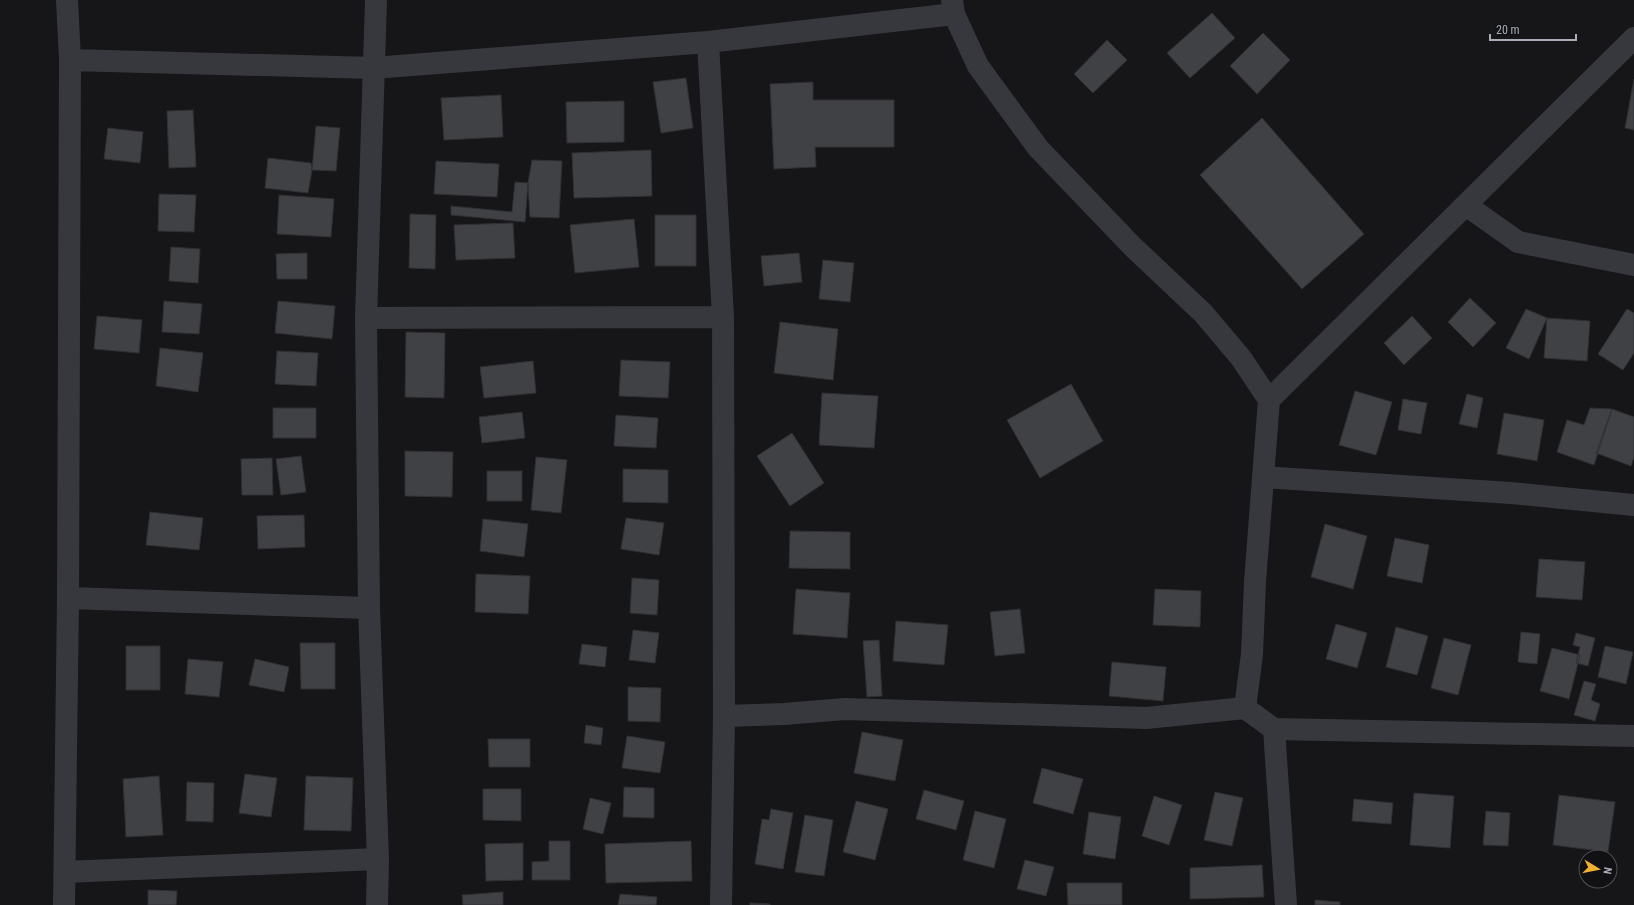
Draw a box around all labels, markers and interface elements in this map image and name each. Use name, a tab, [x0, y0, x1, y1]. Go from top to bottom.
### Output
scale bar	[1490, 16, 1576, 42]
text: 20 m	[1496, 23, 1520, 37]
north arrow	[1578, 849, 1618, 889]
text: N	[1600, 866, 1614, 875]

